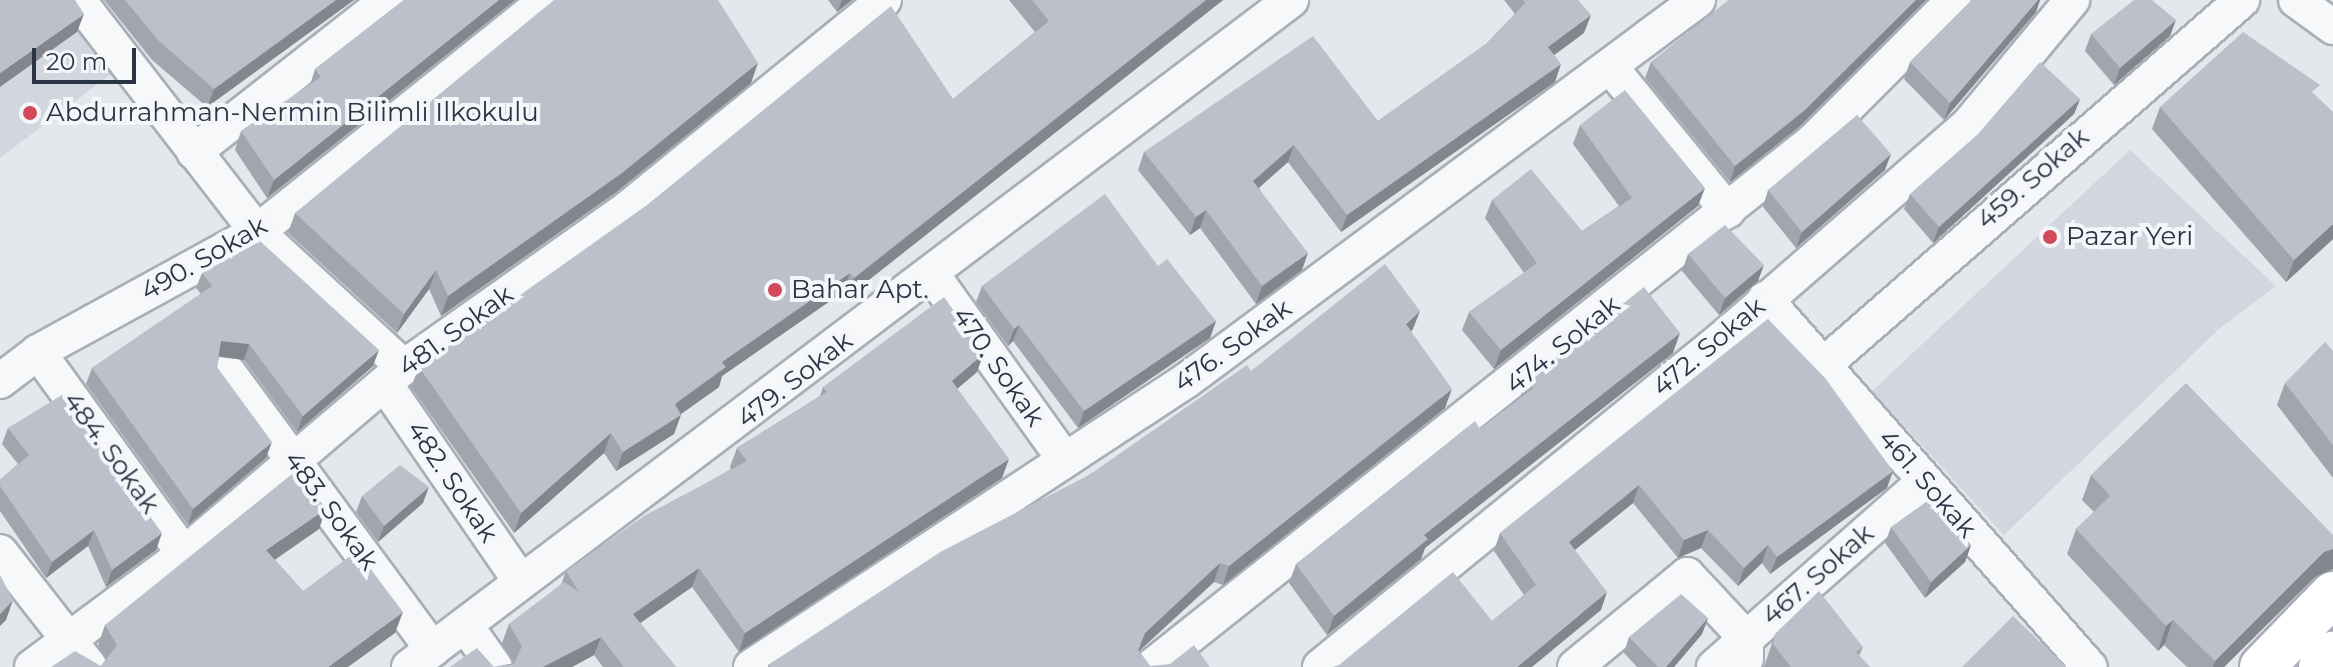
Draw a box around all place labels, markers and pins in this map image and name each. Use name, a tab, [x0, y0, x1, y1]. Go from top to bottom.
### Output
place label: Abdurrahman-Nermin Bilimli Ilkokulu	[46, 97, 539, 129]
marker: Abdurrahman-Nermin Bilimli Ilkokulu	[21, 104, 39, 122]
place label: Pazar Yeri	[2066, 221, 2193, 253]
marker: Pazar Yeri	[2041, 228, 2059, 246]
place label: Bahar Apt.	[791, 274, 929, 306]
marker: Bahar Apt.	[766, 281, 784, 299]

